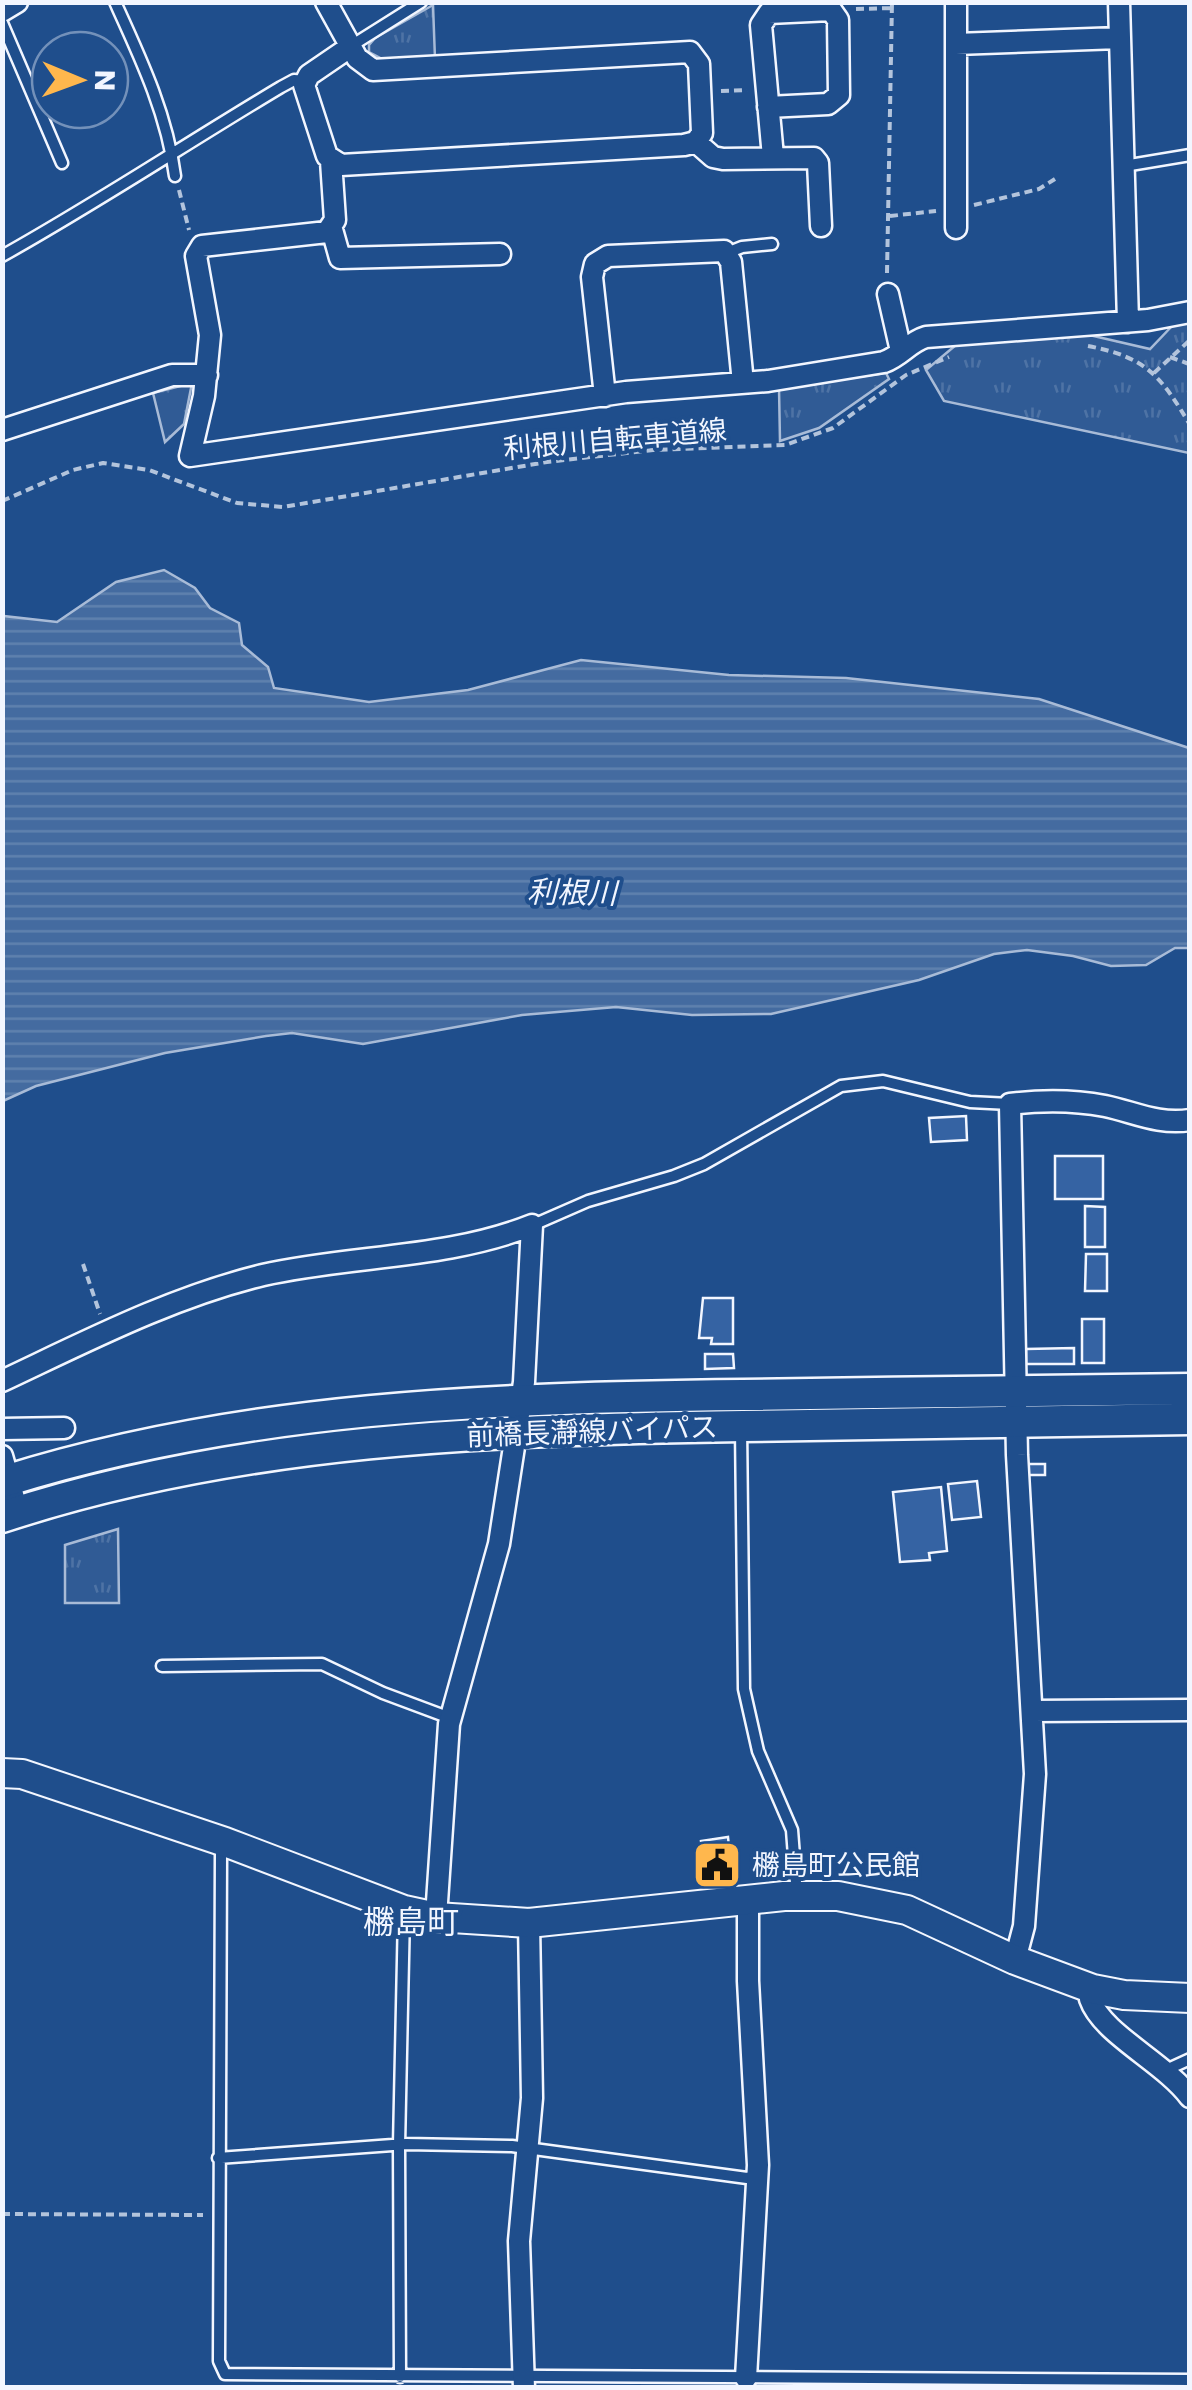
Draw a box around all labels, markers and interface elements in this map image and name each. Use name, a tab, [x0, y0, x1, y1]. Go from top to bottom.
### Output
north arrow	[30, 30, 130, 130]
text: N	[85, 70, 124, 91]
street label: 利根川自転車道線	[502, 410, 728, 469]
water label: 利根川	[527, 870, 620, 915]
street label: 前橋長瀞線バイパス	[466, 1408, 718, 1455]
public building icon: 橳島町公民館	[691, 1839, 743, 1891]
place label: 橳島町公民館	[752, 1846, 920, 1885]
district label: 橳島町	[363, 1899, 459, 1944]

